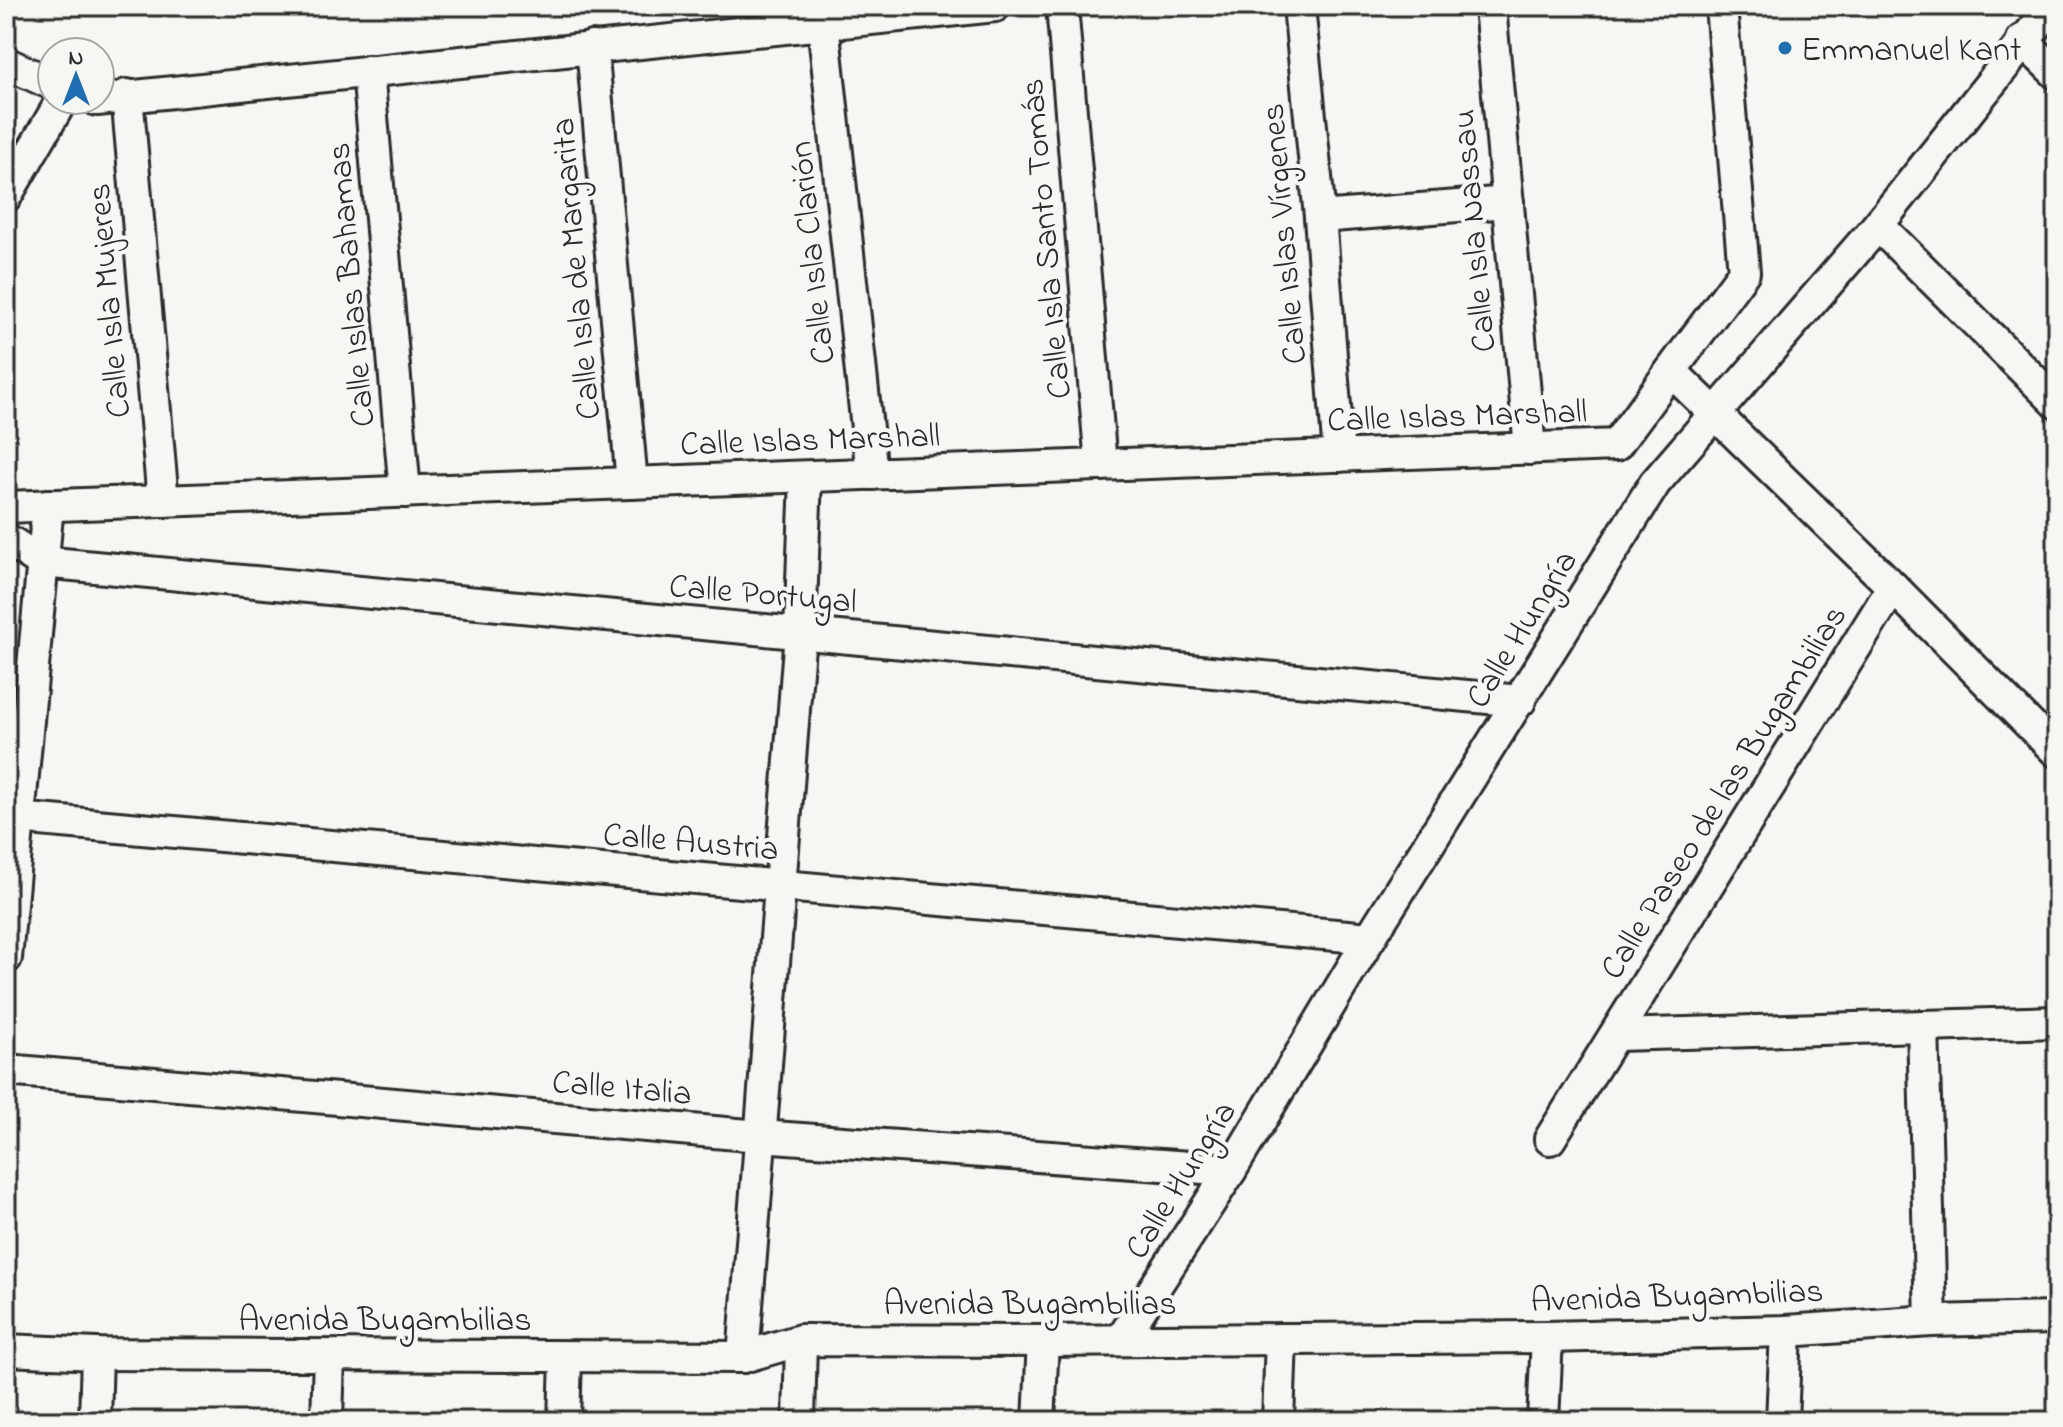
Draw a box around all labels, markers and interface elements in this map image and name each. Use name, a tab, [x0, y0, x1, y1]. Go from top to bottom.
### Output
place label: Emmanuel Kant	[1801, 27, 2021, 77]
north arrow	[36, 36, 116, 116]
marker: Emmanuel Kant	[1776, 39, 1794, 57]
text: N	[69, 43, 83, 75]
street label: Calle Isla Santo Tomás	[1009, 76, 1087, 401]
street label: Calle Islas Vírgenes	[1250, 101, 1322, 366]
street label: Calle Isla Nassau	[1440, 107, 1512, 354]
street label: Calle Isla de Margarita	[540, 116, 616, 422]
street label: Calle Isla Clarión	[777, 139, 851, 367]
street label: Calle Islas Bahamas	[316, 140, 390, 429]
street label: Calle Isla Mujeres	[76, 181, 146, 420]
street label: Calle Islas Marshall	[1326, 388, 1588, 448]
street label: Calle Islas Marshall	[679, 412, 941, 472]
street label: Calle Hungría	[1455, 541, 1592, 719]
street label: Calle Portugal	[667, 563, 859, 629]
street label: Calle Paseo de las Bugambilias	[1589, 596, 1861, 990]
street label: Calle Austria	[601, 811, 781, 877]
street label: Calle Italia	[550, 1059, 694, 1121]
street label: Calle Hungría	[1114, 1092, 1251, 1270]
street label: Avenida Bugambilias	[1530, 1268, 1824, 1328]
street label: Avenida Bugambilias	[883, 1281, 1177, 1331]
street label: Avenida Bugambilias	[238, 1297, 532, 1347]

